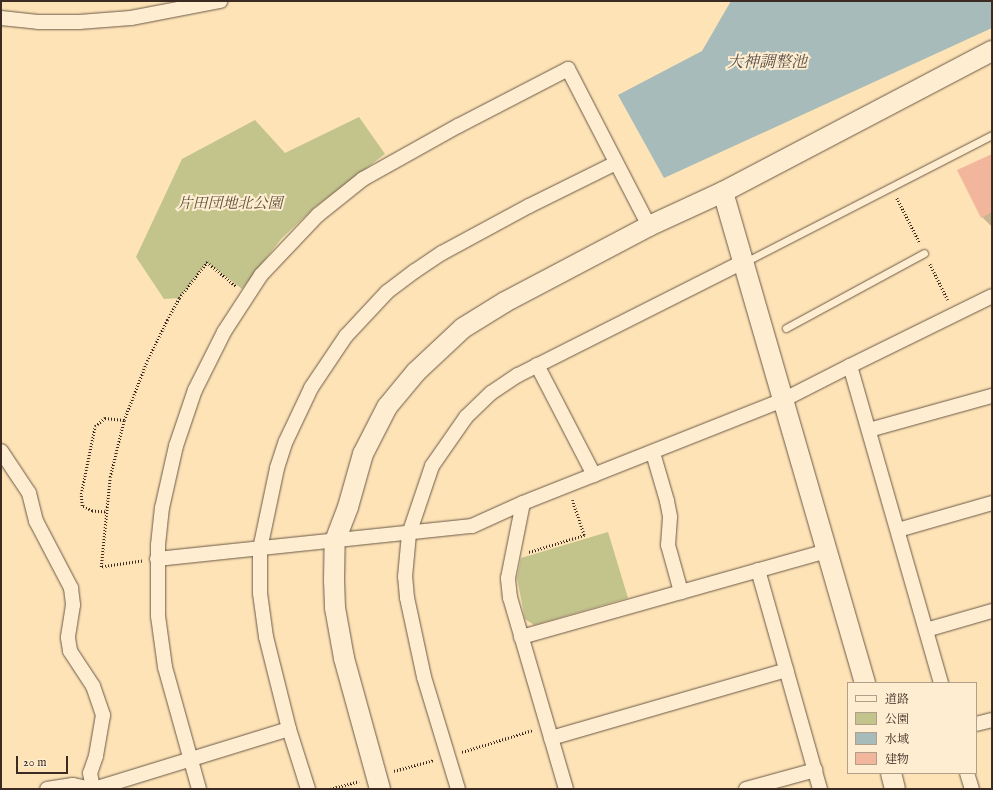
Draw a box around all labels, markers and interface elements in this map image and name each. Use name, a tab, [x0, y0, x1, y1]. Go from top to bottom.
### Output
water label: 大神調整池	[727, 53, 807, 73]
park label: 片田団地北公園	[178, 195, 282, 213]
legend	[847, 682, 977, 774]
text: 道路	[885, 692, 909, 707]
text: 公園	[885, 712, 909, 727]
text: 水域	[885, 732, 909, 747]
scale bar	[18, 748, 70, 774]
text: 建物	[885, 752, 909, 767]
text: 20 m	[23, 755, 46, 770]

